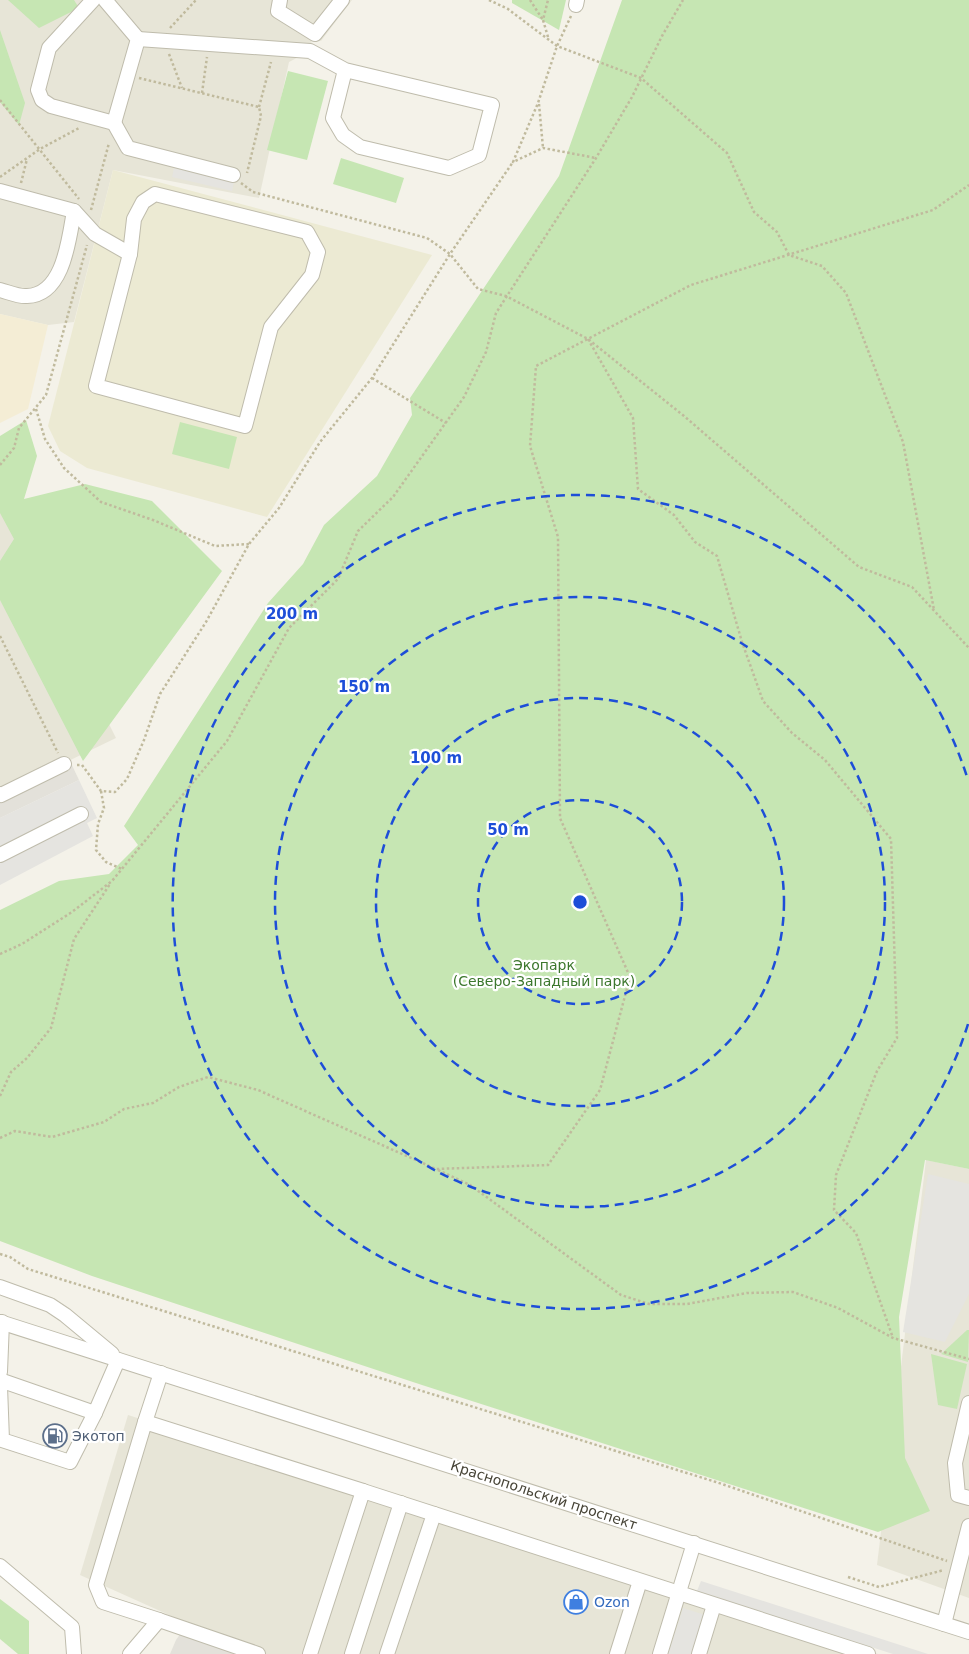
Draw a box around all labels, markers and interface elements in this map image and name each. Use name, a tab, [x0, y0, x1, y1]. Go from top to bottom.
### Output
text: 200 m	[266, 605, 318, 623]
text: 150 m	[338, 678, 390, 696]
text: 100 m	[410, 749, 462, 767]
text: 50 m	[487, 821, 529, 839]
centre of rings	[571, 893, 589, 911]
park label: Экопарк (Северо-Западный парк)	[453, 957, 635, 989]
fuel station icon: Экотоп	[42, 1423, 68, 1449]
place label: Экотоп	[72, 1428, 125, 1444]
street label: Краснопольский проспект	[449, 1457, 639, 1533]
shop icon: Ozon	[563, 1589, 589, 1615]
place label: Ozon	[594, 1594, 630, 1610]

